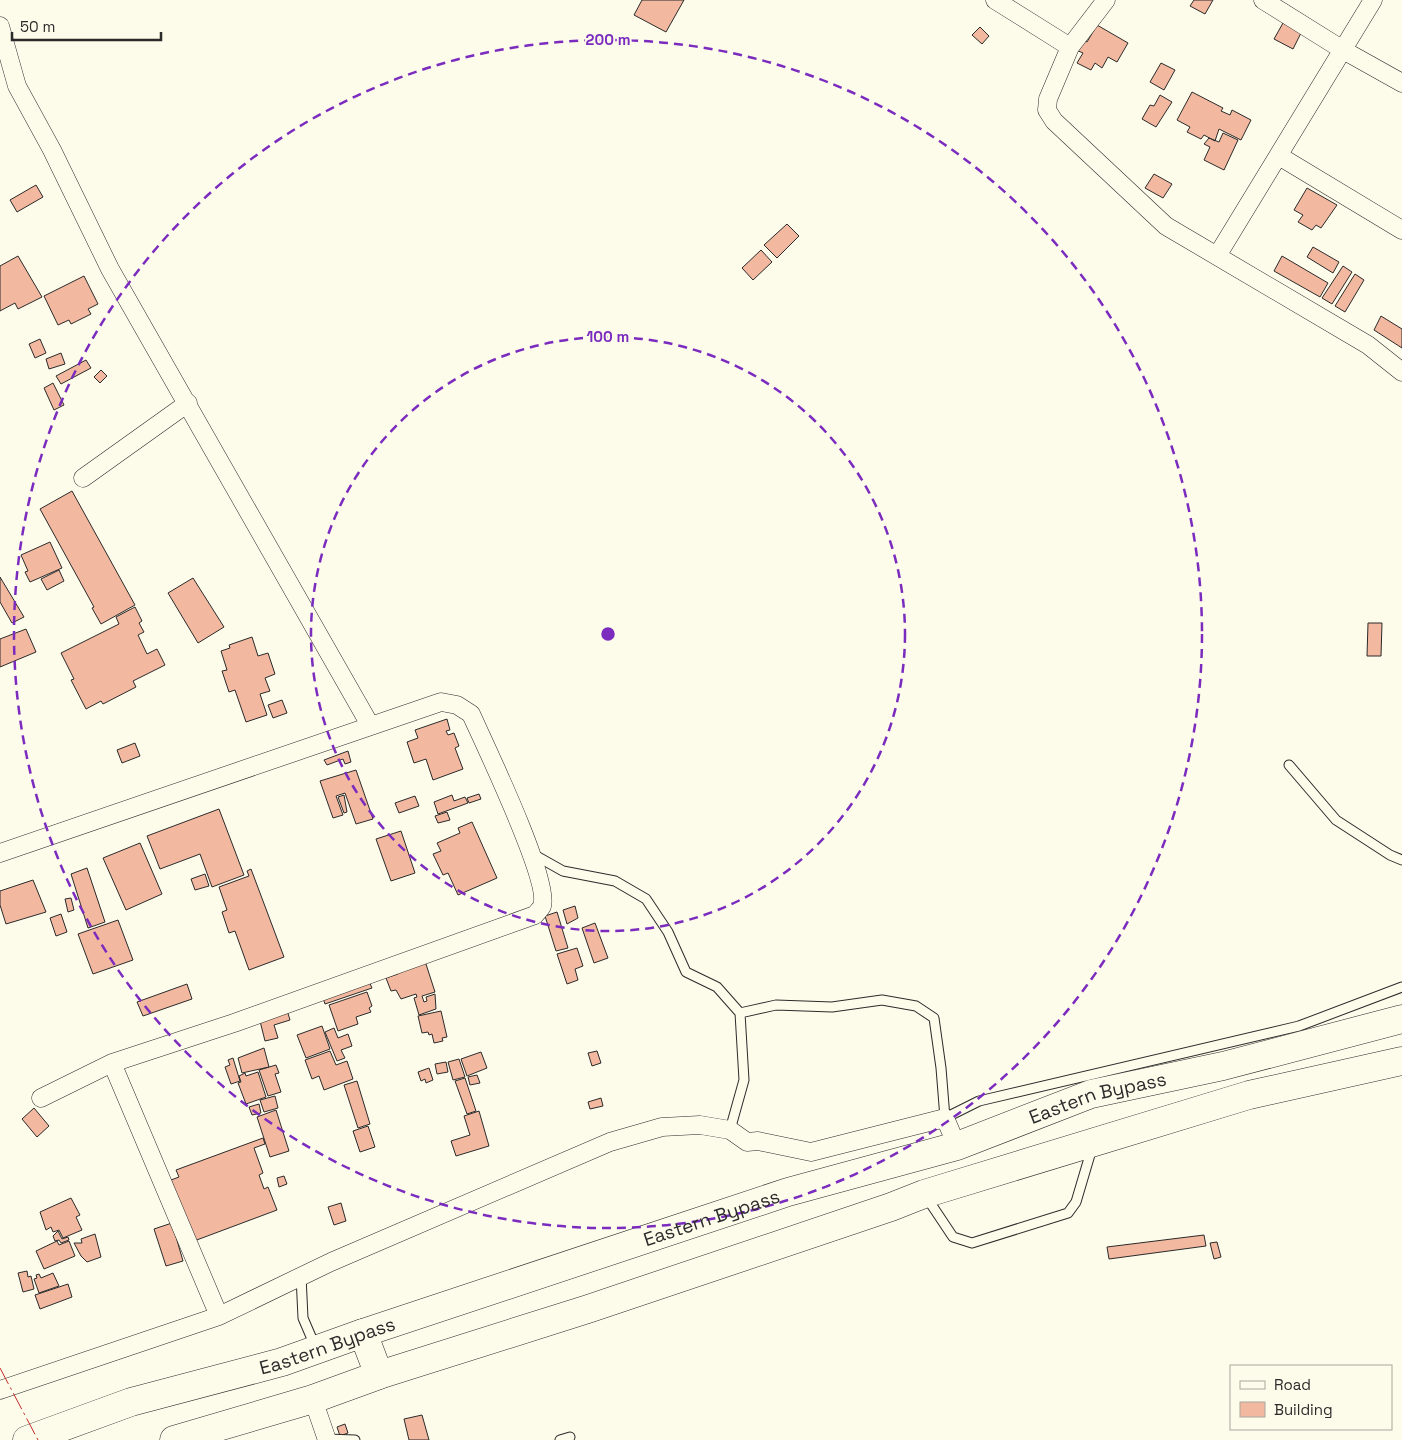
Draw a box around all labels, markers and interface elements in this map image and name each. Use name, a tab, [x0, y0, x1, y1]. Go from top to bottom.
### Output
scale bar	[12, 10, 161, 42]
text: 50 m	[20, 17, 55, 36]
text: 200 m	[586, 30, 630, 49]
text: 100 m	[587, 327, 629, 346]
centre of rings	[599, 625, 617, 643]
street label: Eastern Bypass	[1025, 1066, 1168, 1130]
street label: Eastern Bypass	[640, 1184, 783, 1252]
street label: Eastern Bypass	[257, 1311, 398, 1380]
legend	[1230, 1365, 1392, 1430]
text: Road	[1274, 1375, 1311, 1394]
text: Building	[1274, 1400, 1333, 1419]

